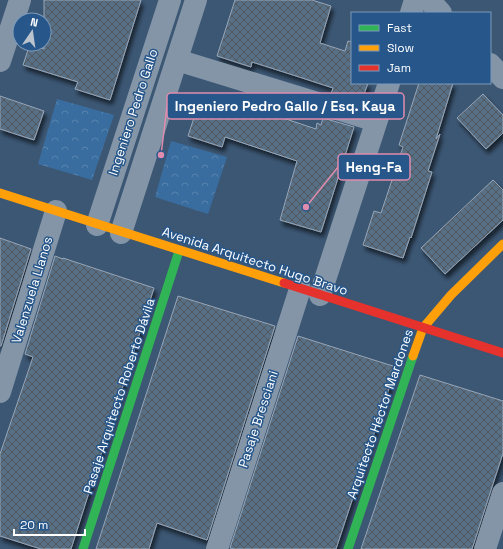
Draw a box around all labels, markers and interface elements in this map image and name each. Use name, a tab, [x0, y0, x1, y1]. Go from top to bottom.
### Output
north arrow	[12, 12, 52, 52]
legend	[351, 12, 491, 84]
text: N	[29, 15, 39, 30]
text: Fast	[387, 20, 412, 36]
text: Slow	[387, 40, 414, 56]
street label: Ingeniero Pedro Gallo	[104, 46, 162, 178]
text: Jam	[387, 60, 411, 76]
callout: Ingeniero Pedro Gallo / Esq. Kaya	[167, 93, 404, 119]
text: Ingeniero Pedro Gallo / Esq. Kaya	[175, 97, 395, 115]
callout: Heng-Fa	[338, 154, 410, 180]
text: Heng-Fa	[346, 158, 402, 176]
street label: Avenida Arquitecto Hugo Bravo	[160, 223, 350, 299]
street label: Valenzuela Llanos	[8, 234, 56, 346]
street label: Pasaje Arquitecto Roberto Dávila	[79, 295, 159, 496]
street label: Arquitecto Héctor Mardones	[343, 327, 417, 501]
street label: Pasaje Bresciani	[234, 368, 282, 470]
scale bar	[14, 511, 85, 537]
text: 20 m	[20, 517, 48, 533]

